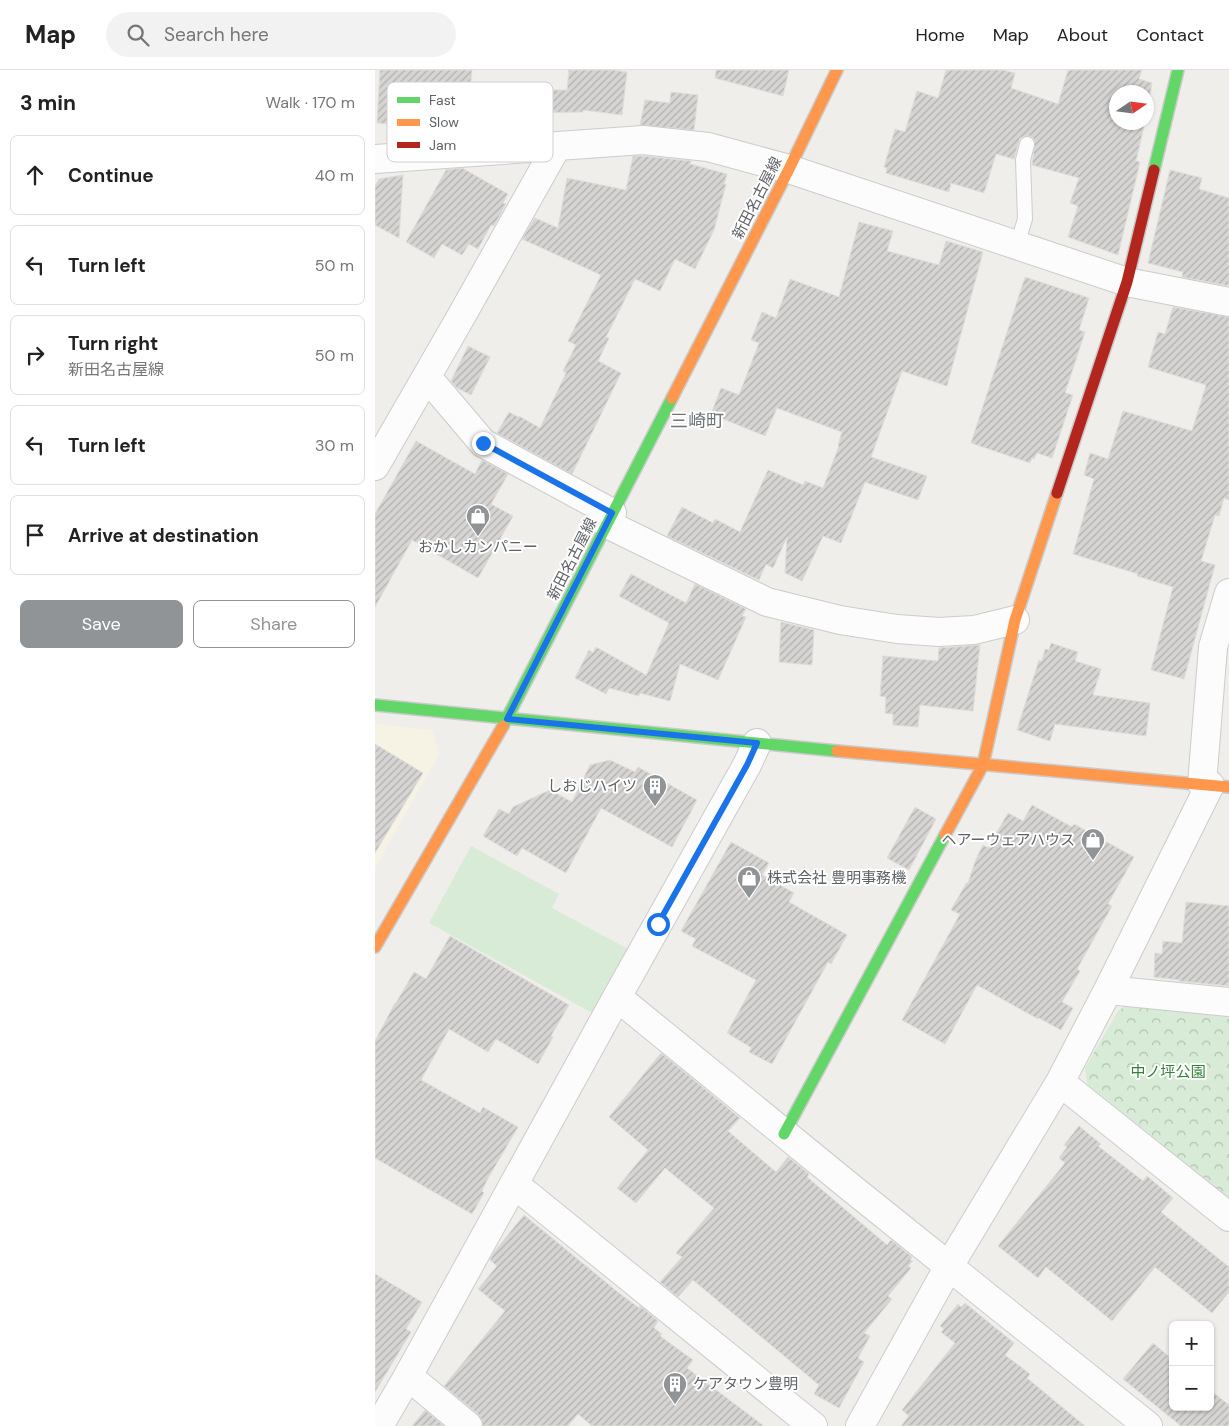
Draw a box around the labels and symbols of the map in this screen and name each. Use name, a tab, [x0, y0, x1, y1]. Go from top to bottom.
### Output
legend	[387, 82, 553, 162]
north arrow	[1109, 85, 1154, 130]
text: Fast	[429, 91, 456, 109]
text: Slow	[429, 113, 459, 131]
text: Jam	[429, 136, 456, 154]
street label: 新田名古屋線	[728, 153, 786, 243]
district label: 三崎町	[670, 409, 724, 433]
route end	[472, 432, 495, 455]
shop icon: おかしカンパニー	[465, 503, 491, 537]
street label: 新田名古屋線	[543, 514, 601, 604]
place label: おかしカンパニー	[418, 537, 538, 557]
building icon: しおじハイツ	[642, 773, 668, 807]
place label: しおじハイツ	[547, 776, 637, 796]
shop icon: ヘアーウェアハウス	[1080, 827, 1106, 861]
place label: ヘアーウェアハウス	[941, 830, 1075, 850]
shop icon: 株式会社 豊明事務機	[736, 865, 762, 899]
place label: 株式会社 豊明事務機	[767, 868, 906, 888]
route start	[647, 913, 670, 936]
park label: 中ノ坪公園	[1130, 1062, 1206, 1082]
building icon: ケアタウン豊明	[662, 1371, 688, 1405]
place label: ケアタウン豊明	[693, 1374, 798, 1394]

